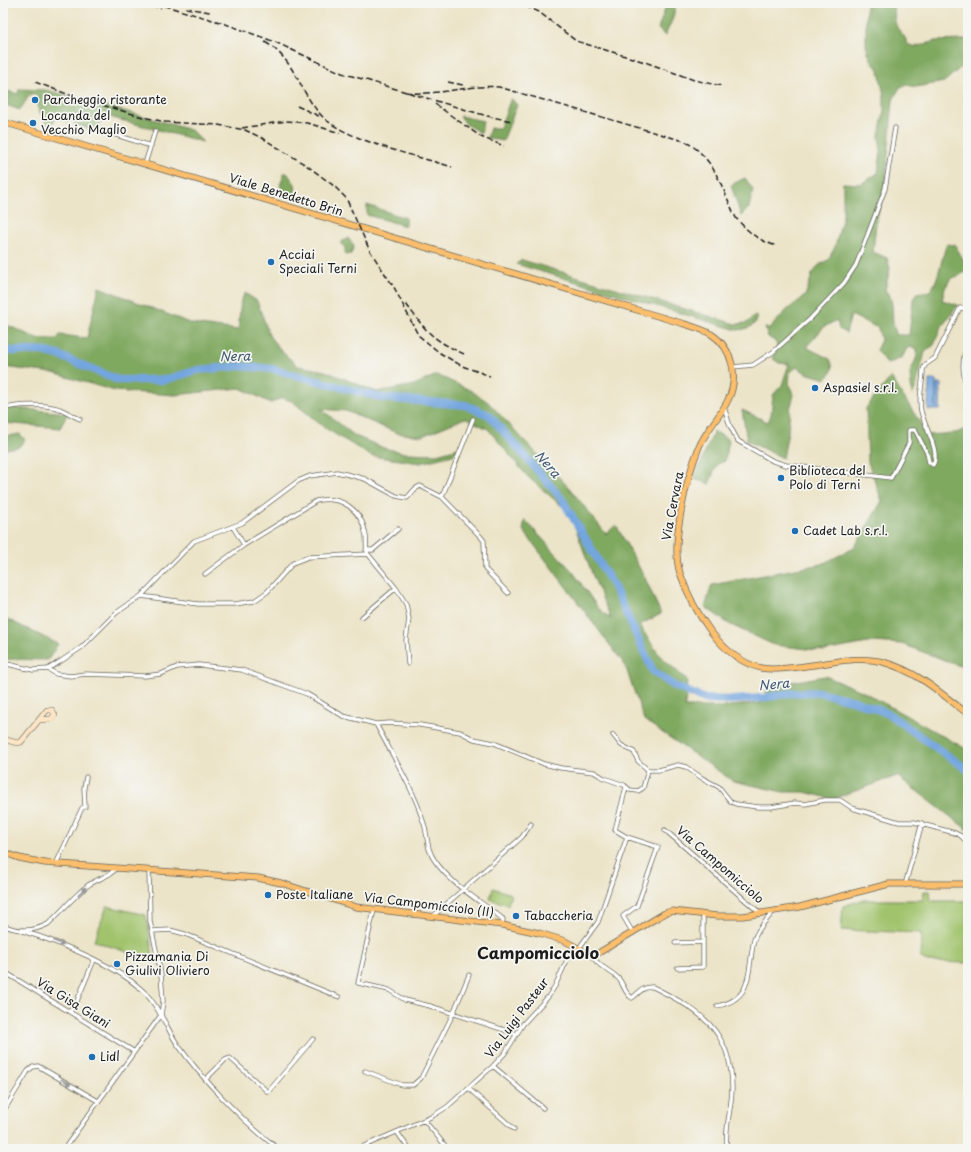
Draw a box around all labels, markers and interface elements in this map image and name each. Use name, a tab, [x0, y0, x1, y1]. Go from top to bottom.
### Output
place label: Parcheggio ristorante	[43, 90, 167, 108]
marker: Parcheggio ristorante	[30, 95, 40, 105]
place label: Locanda del Vecchio Maglio	[41, 106, 127, 138]
marker: Locanda del Vecchio Maglio	[28, 118, 38, 128]
street label: Viale Benedetto Brin	[227, 168, 345, 220]
place label: Acciai Speciali Terni	[279, 245, 357, 277]
marker: Acciai Speciali Terni	[266, 257, 276, 267]
water label: Nera	[219, 346, 252, 365]
place label: Aspasiel s.r.l.	[823, 378, 897, 396]
marker: Aspasiel s.r.l.	[810, 383, 820, 393]
water label: Nera	[531, 446, 566, 482]
place label: Biblioteca del Polo di Terni	[789, 461, 866, 493]
street label: Via Cervara	[656, 469, 688, 542]
marker: Biblioteca del Polo di Terni	[776, 473, 786, 483]
place label: Cadet Lab s.r.l.	[803, 521, 888, 539]
marker: Cadet Lab s.r.l.	[790, 526, 800, 536]
water label: Nera	[758, 673, 791, 694]
street label: Via Campomicciolo	[673, 821, 768, 907]
place label: Poste Italiane	[276, 885, 354, 903]
one-way arrow	[77, 886, 87, 896]
street label: Via Campomicciolo (II)	[363, 887, 495, 921]
marker: Poste Italiane	[263, 890, 273, 900]
place label: Tabaccheria	[524, 906, 594, 924]
marker: Tabaccheria	[511, 911, 521, 921]
one-way arrow	[53, 940, 64, 946]
district label: Campomicciolo	[477, 940, 599, 964]
place label: Pizzamania Di Giulivi Oliviero	[125, 947, 210, 979]
marker: Pizzamania Di Giulivi Oliviero	[112, 959, 122, 969]
street label: Via Gisa Giani	[33, 972, 114, 1032]
street label: Via Luigi Pasteur	[480, 973, 553, 1061]
place label: Lidl	[100, 1047, 120, 1065]
marker: Lidl	[87, 1052, 97, 1062]
one-way arrow	[60, 1078, 72, 1085]

